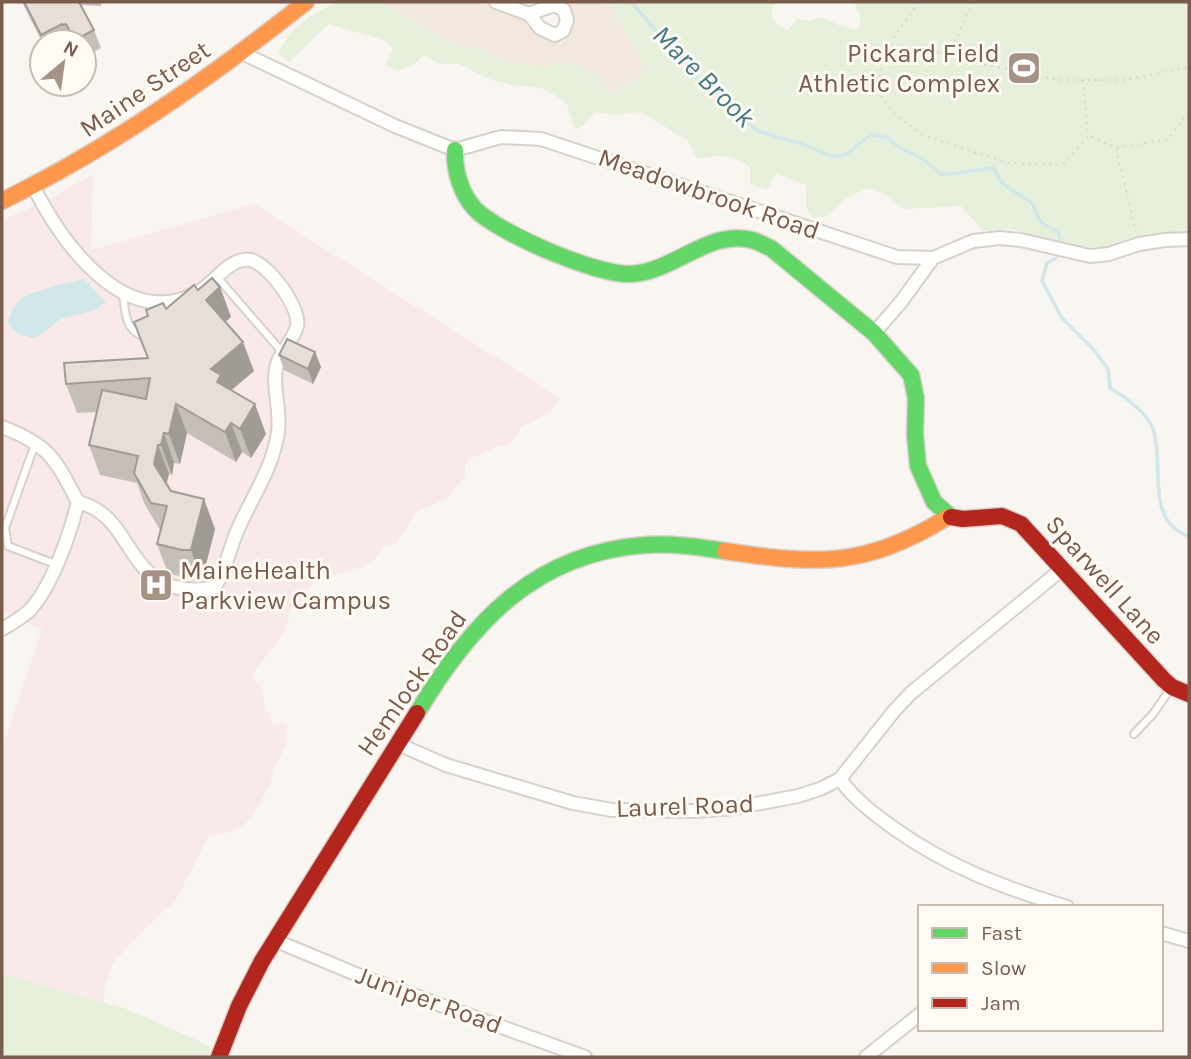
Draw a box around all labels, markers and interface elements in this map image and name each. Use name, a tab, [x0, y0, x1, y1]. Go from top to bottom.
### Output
water label: Mare Brook	[646, 18, 763, 135]
north arrow	[28, 28, 98, 98]
street label: Maine Street	[74, 34, 216, 144]
text: N	[59, 36, 82, 62]
place label: Pickard Field Athletic Complex	[798, 38, 1000, 99]
sports icon: Pickard Field Athletic Complex	[1005, 49, 1043, 87]
street label: Meadowbrook Road	[594, 142, 824, 246]
street label: Sparwell Lane	[1039, 509, 1171, 651]
place label: MaineHealth Parkview Campus	[180, 555, 391, 616]
hospital icon: MaineHealth Parkview Campus	[137, 566, 175, 604]
street label: Hemlock Road	[350, 604, 474, 762]
street label: Laurel Road	[615, 788, 755, 824]
legend	[918, 905, 1163, 1031]
text: Fast	[981, 921, 1022, 945]
text: Slow	[981, 956, 1026, 980]
street label: Juniper Road	[352, 959, 506, 1041]
text: Jam	[981, 991, 1021, 1015]

